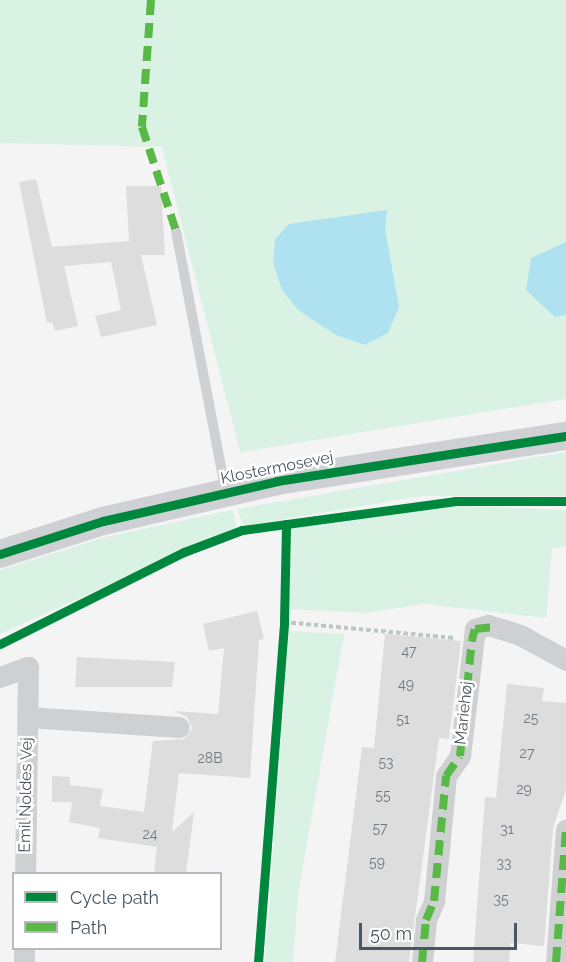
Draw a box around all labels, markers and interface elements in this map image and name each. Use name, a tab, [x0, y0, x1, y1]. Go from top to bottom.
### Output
street label: Klostermosevej	[219, 448, 335, 488]
house number: 47	[401, 643, 417, 659]
house number: 49	[398, 676, 414, 692]
street label: Mariehøj	[451, 680, 477, 746]
house number: 25	[524, 710, 538, 726]
house number: 51	[396, 711, 410, 727]
street label: Emil Noldes Vej	[15, 737, 37, 853]
house number: 27	[520, 745, 534, 761]
house number: 28B	[198, 750, 222, 766]
house number: 53	[378, 754, 394, 770]
house number: 29	[516, 781, 532, 797]
house number: 55	[375, 787, 391, 803]
house number: 57	[372, 820, 388, 836]
house number: 31	[500, 821, 514, 837]
house number: 24	[143, 826, 157, 842]
house number: 59	[369, 854, 385, 870]
house number: 33	[497, 855, 511, 871]
legend	[12, 872, 222, 950]
text: Cycle path	[70, 887, 159, 908]
house number: 35	[493, 891, 509, 907]
scale bar	[362, 911, 520, 949]
text: Path	[70, 917, 107, 938]
text: 50 m	[370, 923, 412, 944]

